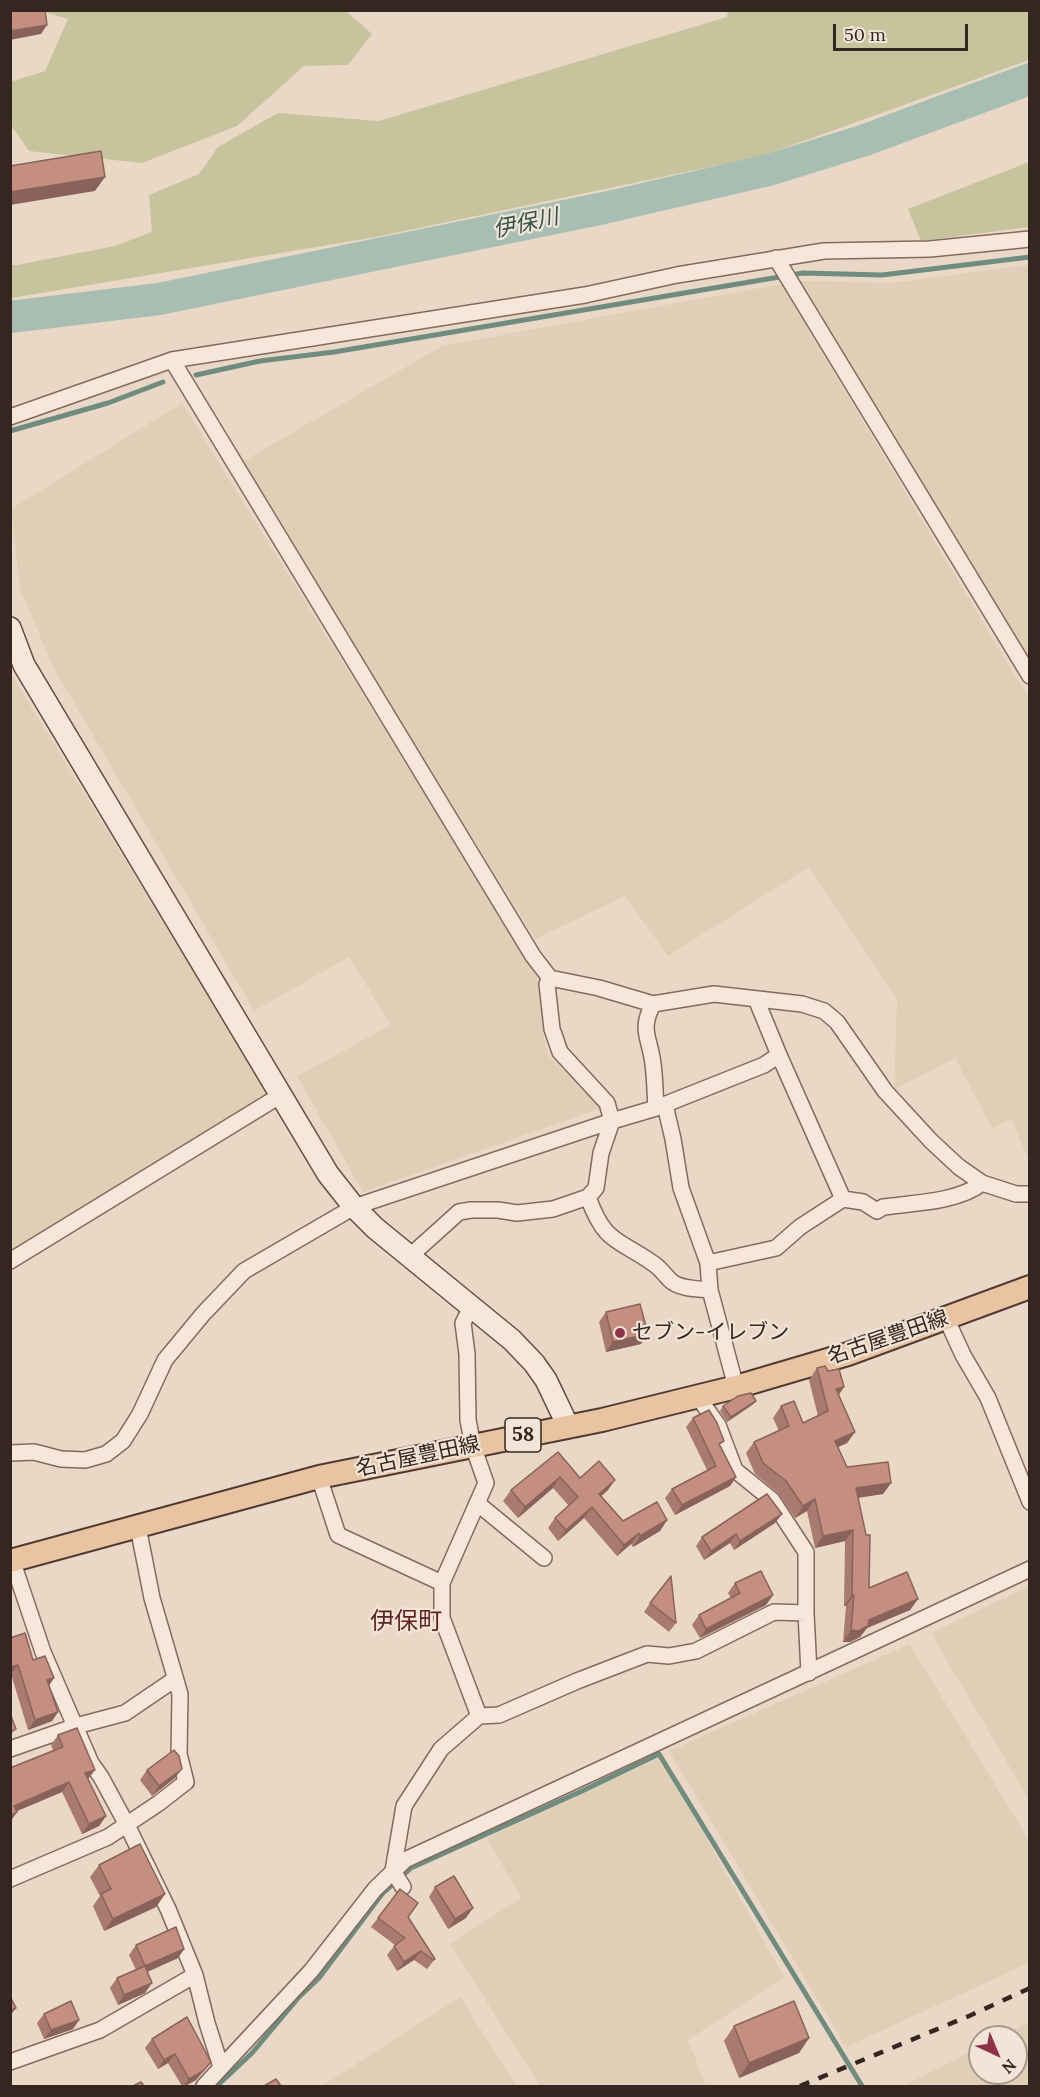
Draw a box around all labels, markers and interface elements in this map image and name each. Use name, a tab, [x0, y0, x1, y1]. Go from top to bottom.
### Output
scale bar	[836, 12, 971, 50]
text: 50 m	[844, 23, 886, 46]
water label: 伊保川	[491, 204, 561, 244]
street label: 名古屋豊田線	[824, 1306, 952, 1370]
place label: セブン-イレブン	[632, 1320, 789, 1346]
marker: セブン-イレブン	[613, 1326, 627, 1340]
road number: 58	[505, 1418, 541, 1452]
street label: 名古屋豊田線	[354, 1432, 482, 1482]
district label: 伊保町	[370, 1608, 442, 1636]
north arrow	[968, 2025, 1028, 2085]
text: N	[998, 2055, 1021, 2078]

